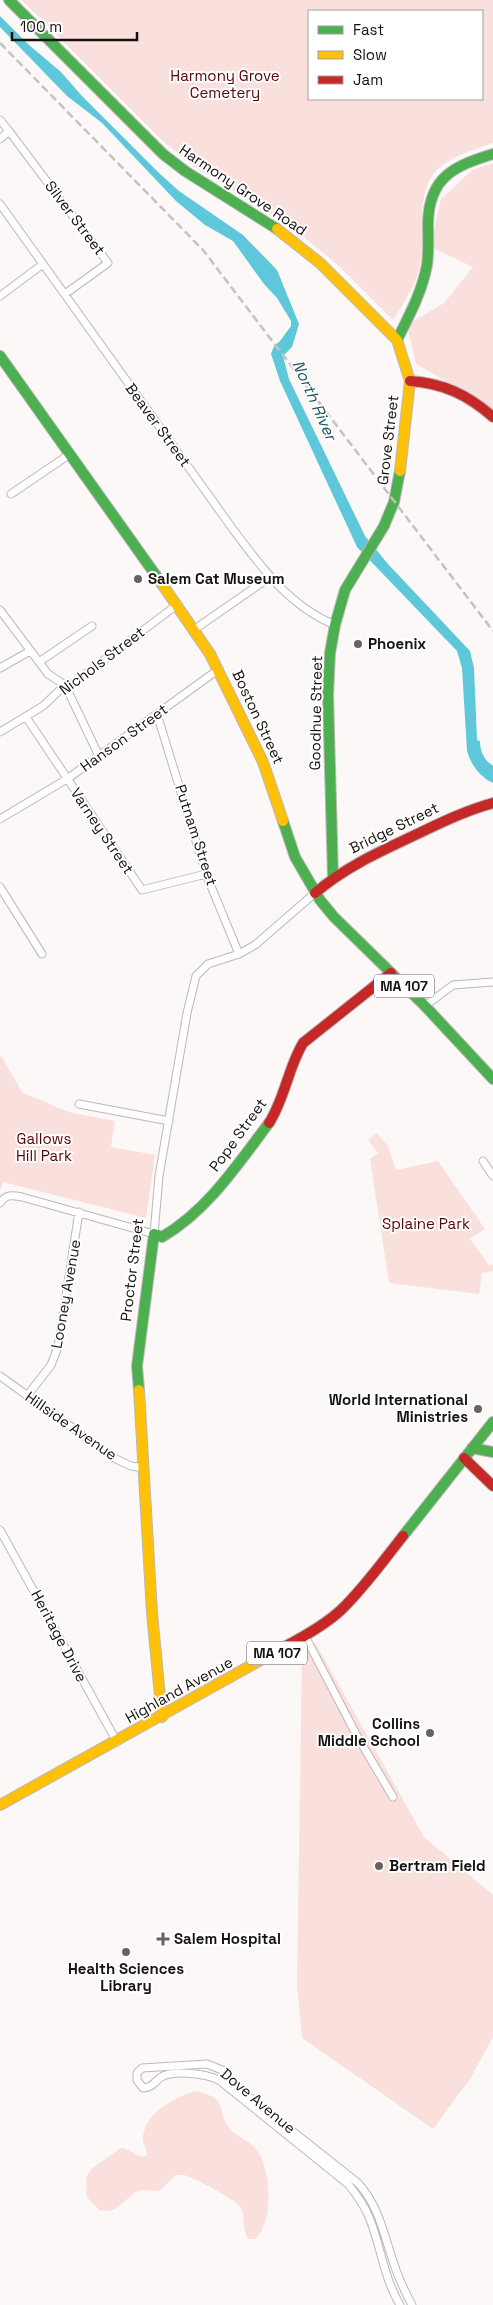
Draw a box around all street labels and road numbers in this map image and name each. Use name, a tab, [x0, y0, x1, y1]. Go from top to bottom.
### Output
street label: Harmony Grove Road	[176, 140, 311, 239]
street label: Silver Street	[41, 177, 110, 259]
street label: Beaver Street	[122, 379, 195, 470]
street label: Grove Street	[373, 394, 402, 486]
street label: Nichols Street	[55, 622, 148, 699]
street label: Goodhue Street	[305, 655, 326, 771]
street label: Boston Street	[228, 667, 289, 767]
street label: Hanson Street	[76, 699, 171, 776]
street label: Putnam Street	[171, 782, 222, 888]
street label: Varney Street	[67, 784, 138, 878]
street label: Bridge Street	[346, 798, 442, 857]
road number: MA 107	[374, 974, 434, 998]
street label: Pope Street	[205, 1094, 271, 1175]
street label: Proctor Street	[116, 1217, 147, 1323]
street label: Looney Avenue	[47, 1238, 84, 1350]
street label: Hillside Avenue	[22, 1387, 121, 1464]
street label: Heritage Drive	[27, 1586, 92, 1685]
road number: MA 107	[247, 1642, 307, 1665]
street label: Highland Avenue	[122, 1652, 236, 1727]
street label: Dove Avenue	[217, 2064, 300, 2138]

